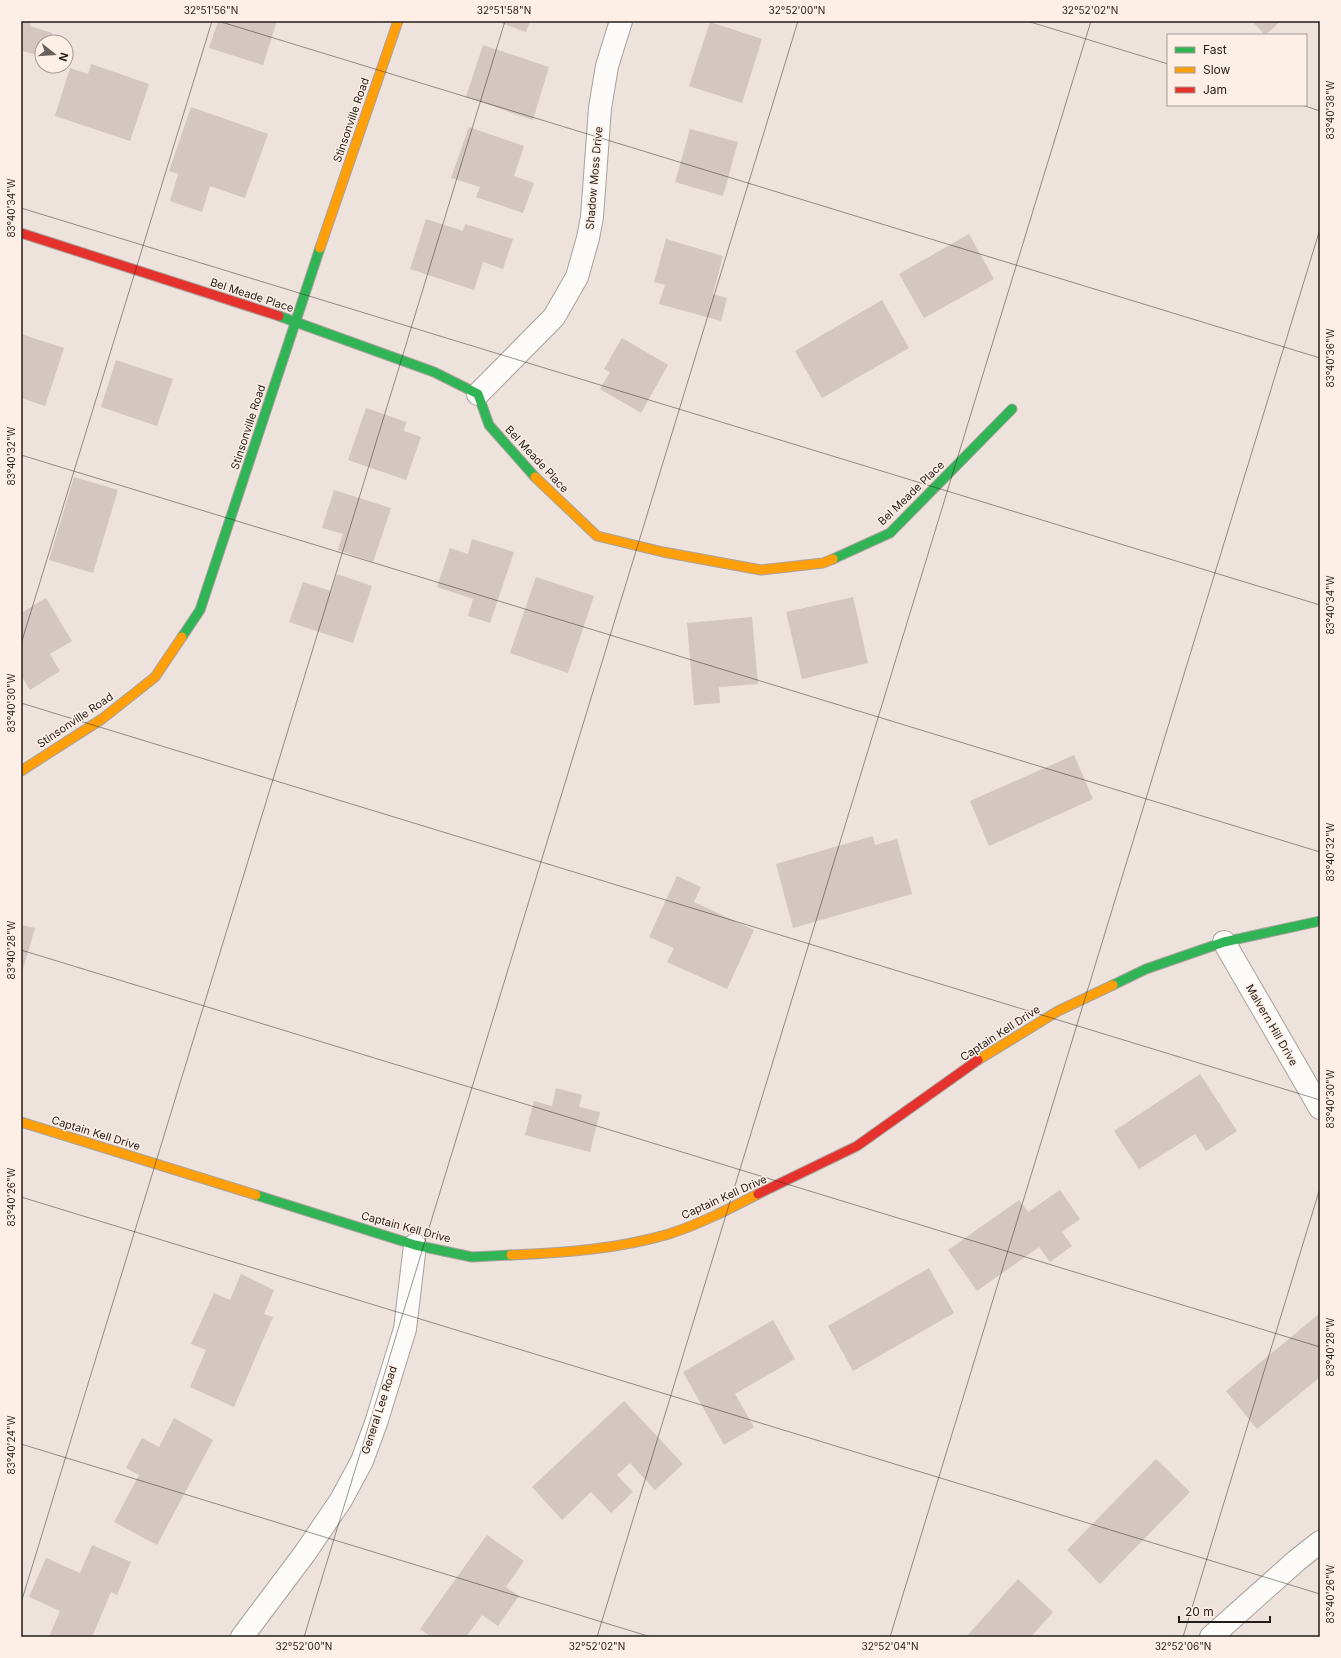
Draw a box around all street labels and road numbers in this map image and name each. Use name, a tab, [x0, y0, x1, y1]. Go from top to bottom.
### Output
street label: Stinsonville Road	[330, 76, 372, 164]
street label: Shadow Moss Drive	[583, 126, 605, 230]
street label: Bel Meade Place	[209, 275, 295, 315]
street label: Stinsonville Road	[228, 383, 268, 471]
street label: Bel Meade Place	[502, 422, 572, 496]
street label: Bel Meade Place	[875, 458, 947, 528]
street label: Stinsonville Road	[34, 689, 116, 751]
street label: Malvern Hill Drive	[1243, 982, 1301, 1068]
street label: Captain Kell Drive	[958, 1002, 1042, 1064]
street label: Captain Kell Drive	[50, 1113, 142, 1153]
street label: Captain Kell Drive	[679, 1172, 769, 1222]
street label: Captain Kell Drive	[360, 1208, 452, 1246]
street label: General Lee Road	[358, 1364, 400, 1456]

